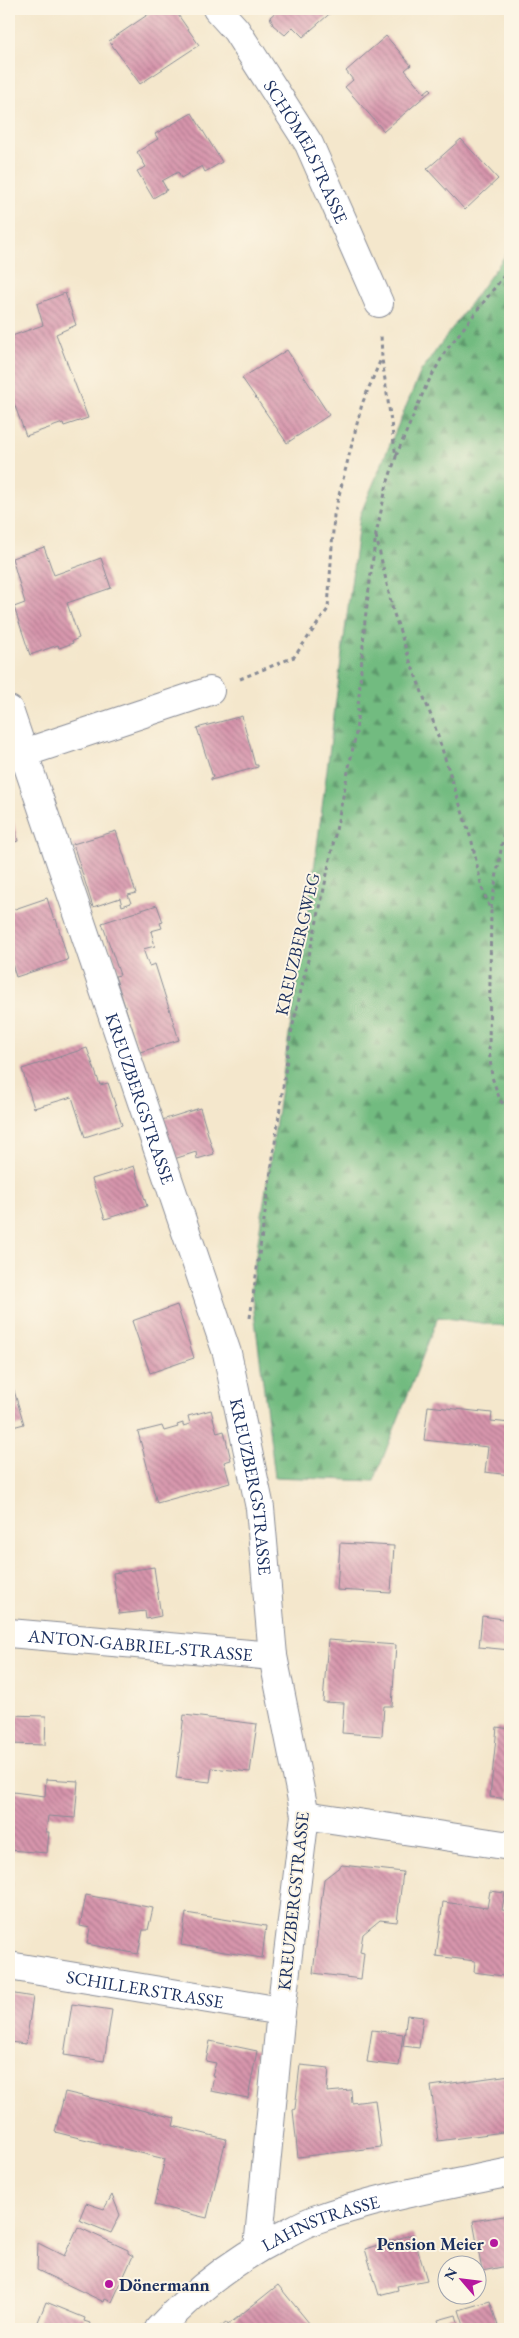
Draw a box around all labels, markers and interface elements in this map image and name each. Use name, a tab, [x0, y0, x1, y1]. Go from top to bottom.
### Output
street label: SCHÖMELSTRASSE	[259, 75, 354, 227]
street label: KREUZBERGWEG	[269, 870, 325, 1018]
street label: KREUZBERGSTRASSE	[101, 1010, 180, 1187]
street label: KREUZBERGSTRASSE	[225, 1396, 277, 1576]
street label: ANTON-GABRIEL-STRASSE	[26, 1623, 254, 1666]
street label: KREUZBERGSTRASSE	[272, 1811, 314, 1991]
street label: SCHILLERSTRASSE	[65, 1964, 226, 2013]
street label: LAHNSTRASSE	[257, 2189, 382, 2256]
place label: Pension Meier	[377, 2232, 485, 2255]
marker: Pension Meier	[488, 2237, 500, 2249]
north arrow	[436, 2256, 486, 2306]
text: N	[440, 2264, 461, 2283]
place label: Dönermann	[119, 2273, 210, 2296]
marker: Dönermann	[103, 2278, 115, 2290]

